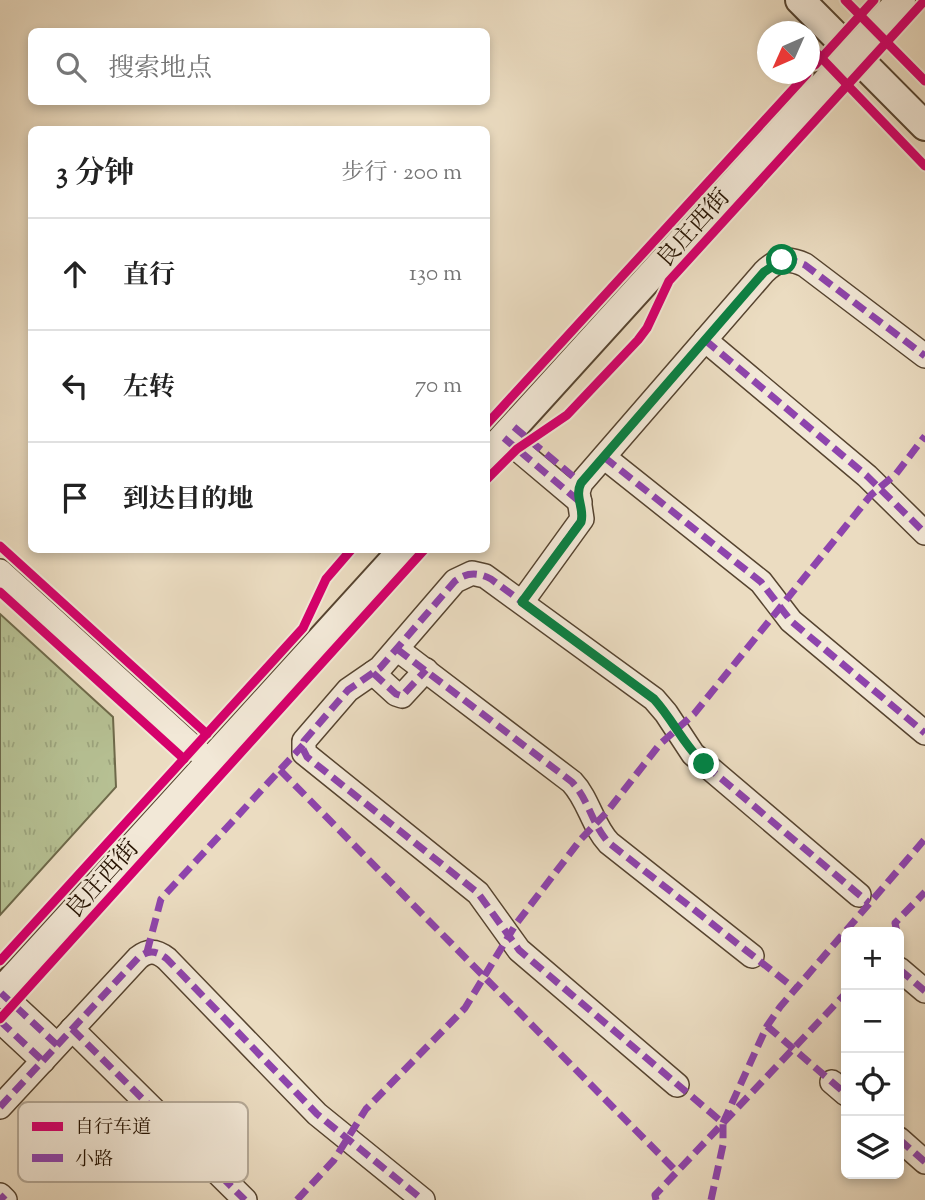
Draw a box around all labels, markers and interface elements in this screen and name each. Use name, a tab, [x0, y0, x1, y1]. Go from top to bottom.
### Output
north arrow	[757, 21, 820, 84]
search box	[28, 28, 490, 105]
icon: search	[52, 48, 90, 86]
text: 搜索地点	[108, 51, 212, 88]
text: 3 分钟	[56, 153, 135, 196]
text: 步行 · 200 m	[341, 157, 462, 190]
street label: 良庄西街	[649, 182, 739, 276]
route start	[766, 244, 797, 275]
icon: ahead	[56, 255, 94, 293]
text: 直行	[123, 258, 175, 295]
text: 130 m	[409, 258, 462, 291]
icon: left	[56, 367, 94, 405]
text: 左转	[123, 370, 175, 407]
text: 70 m	[415, 370, 462, 403]
icon: arrive	[56, 479, 94, 517]
text: 到达目的地	[123, 482, 253, 519]
route end	[688, 748, 719, 779]
street label: 良庄西街	[58, 833, 148, 927]
map controls	[841, 927, 904, 1179]
button: +	[841, 927, 904, 990]
button: −	[841, 990, 904, 1053]
button: locate	[841, 1053, 904, 1116]
legend	[18, 1102, 248, 1182]
text: 自行车道	[75, 1115, 151, 1142]
button: layers	[841, 1116, 904, 1179]
text: 小路	[75, 1147, 113, 1174]

